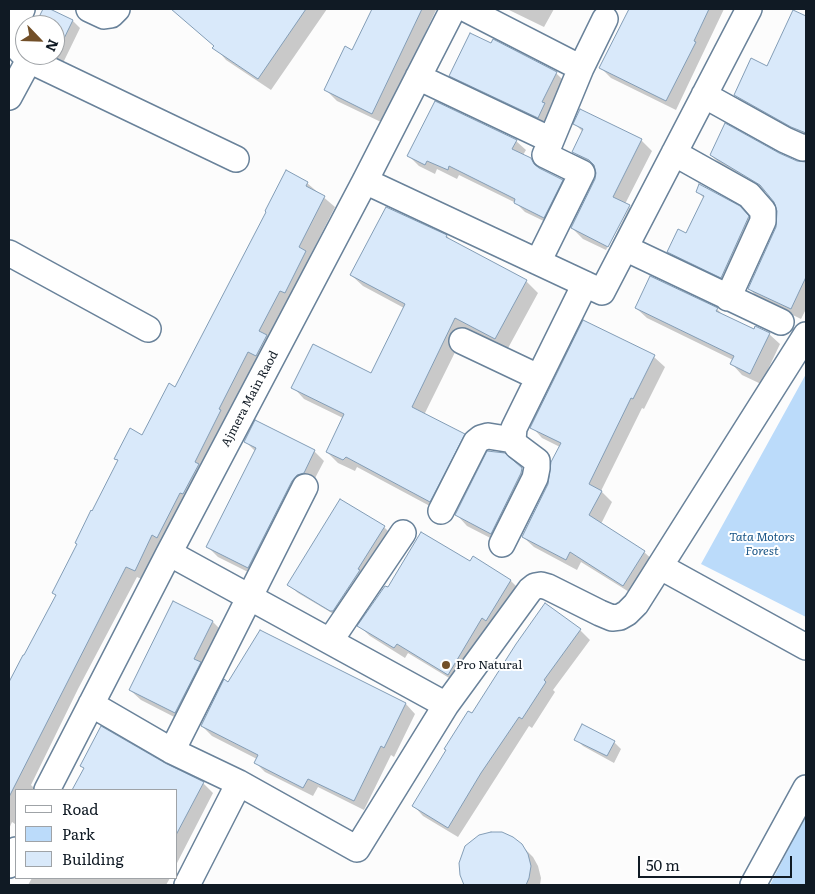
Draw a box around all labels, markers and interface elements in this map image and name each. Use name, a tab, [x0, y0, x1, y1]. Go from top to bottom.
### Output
north arrow	[15, 15, 65, 65]
text: N	[41, 36, 64, 55]
street label: Ajmera Main Raod	[219, 349, 281, 449]
park label: Tata Motors Forest	[729, 530, 795, 558]
place label: Pro Natural	[456, 658, 522, 672]
marker: Pro Natural	[440, 659, 452, 671]
legend	[15, 789, 178, 879]
text: Road	[62, 797, 98, 820]
text: Park	[62, 822, 95, 845]
scale bar	[640, 846, 794, 878]
text: Building	[62, 847, 124, 870]
text: 50 m	[646, 853, 680, 876]

